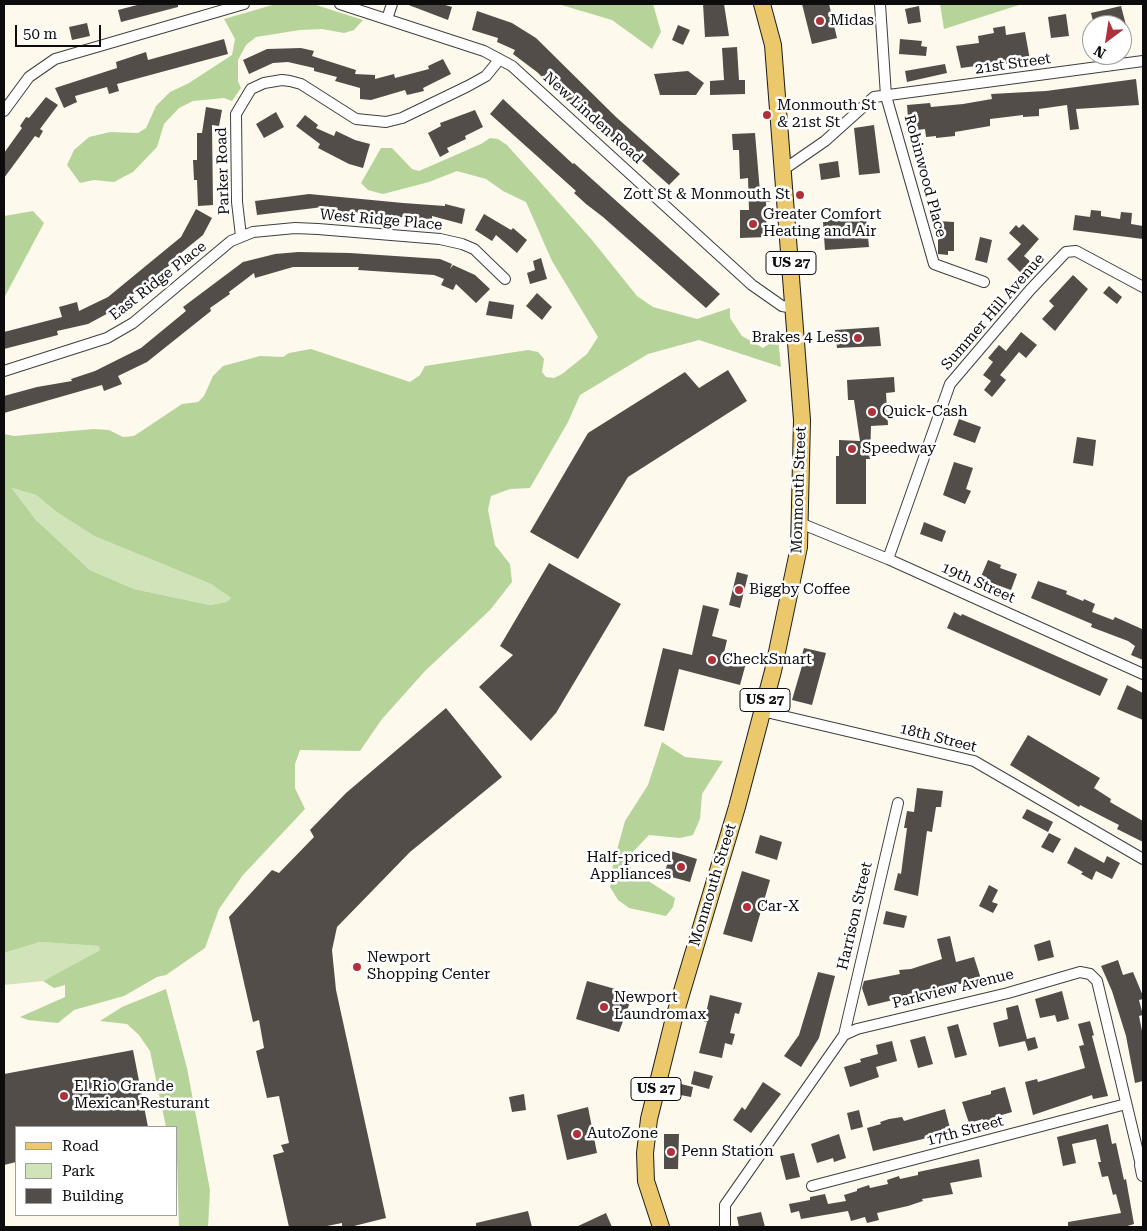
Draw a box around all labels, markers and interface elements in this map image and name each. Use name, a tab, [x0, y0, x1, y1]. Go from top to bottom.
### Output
place label: Midas	[830, 12, 874, 30]
scale bar	[18, 15, 104, 47]
marker: Midas	[814, 15, 826, 27]
north arrow	[1082, 15, 1132, 65]
text: 50 m	[23, 25, 57, 43]
text: N	[1091, 42, 1109, 62]
street label: 21st Street	[974, 50, 1052, 78]
street label: New Linden Road	[539, 68, 647, 168]
place label: Monmouth St & 21st St	[777, 97, 876, 132]
marker: Monmouth St & 21st St	[761, 109, 773, 121]
street label: Robinwood Place	[900, 113, 950, 239]
street label: Parker Road	[212, 127, 234, 215]
place label: Zott St & Monmouth St	[623, 186, 790, 204]
marker: Zott St & Monmouth St	[794, 189, 806, 201]
street label: West Ridge Place	[319, 206, 443, 234]
place label: Greater Comfort Heating and Air	[763, 206, 881, 241]
marker: Greater Comfort Heating and Air	[747, 218, 759, 230]
street label: East Ridge Place	[106, 238, 210, 324]
street label: Summer Hill Avenue	[938, 250, 1048, 374]
road number: US 27	[766, 252, 816, 274]
place label: Brakes 4 Less	[752, 329, 848, 347]
marker: Brakes 4 Less	[852, 332, 864, 344]
place label: Quick-Cash	[882, 403, 968, 421]
marker: Quick-Cash	[866, 406, 878, 418]
street label: Monmouth Street	[788, 426, 810, 554]
place label: Speedway	[862, 440, 936, 458]
marker: Speedway	[846, 443, 858, 455]
street label: 19th Street	[938, 559, 1018, 607]
place label: Biggby Coffee	[749, 581, 850, 599]
marker: Biggby Coffee	[733, 584, 745, 596]
place label: CheckSmart	[722, 651, 812, 669]
marker: CheckSmart	[706, 654, 718, 666]
road number: US 27	[740, 688, 790, 712]
street label: 18th Street	[898, 720, 978, 756]
street label: Monmouth Street	[686, 821, 740, 949]
place label: Half-priced Appliances	[586, 849, 671, 884]
street label: Harrison Street	[834, 860, 876, 972]
marker: Half-priced Appliances	[675, 861, 687, 873]
place label: Car-X	[757, 898, 799, 916]
marker: Car-X	[741, 901, 753, 913]
place label: Newport Shopping Center	[367, 949, 490, 984]
marker: Newport Shopping Center	[351, 961, 363, 973]
street label: Parkview Avenue	[890, 965, 1016, 1013]
place label: Newport Laundromax	[614, 989, 706, 1024]
marker: Newport Laundromax	[598, 1001, 610, 1013]
place label: El Rio Grande Mexican Resturant	[74, 1078, 210, 1113]
road number: US 27	[631, 1078, 681, 1100]
marker: El Rio Grande Mexican Resturant	[58, 1090, 70, 1102]
street label: 17th Street	[925, 1112, 1005, 1150]
place label: AutoZone	[587, 1125, 658, 1143]
legend	[15, 1126, 178, 1216]
marker: AutoZone	[571, 1128, 583, 1140]
text: Road	[62, 1137, 99, 1155]
place label: Penn Station	[681, 1143, 774, 1161]
marker: Penn Station	[665, 1146, 677, 1158]
text: Park	[62, 1162, 95, 1180]
text: Building	[62, 1187, 123, 1205]

